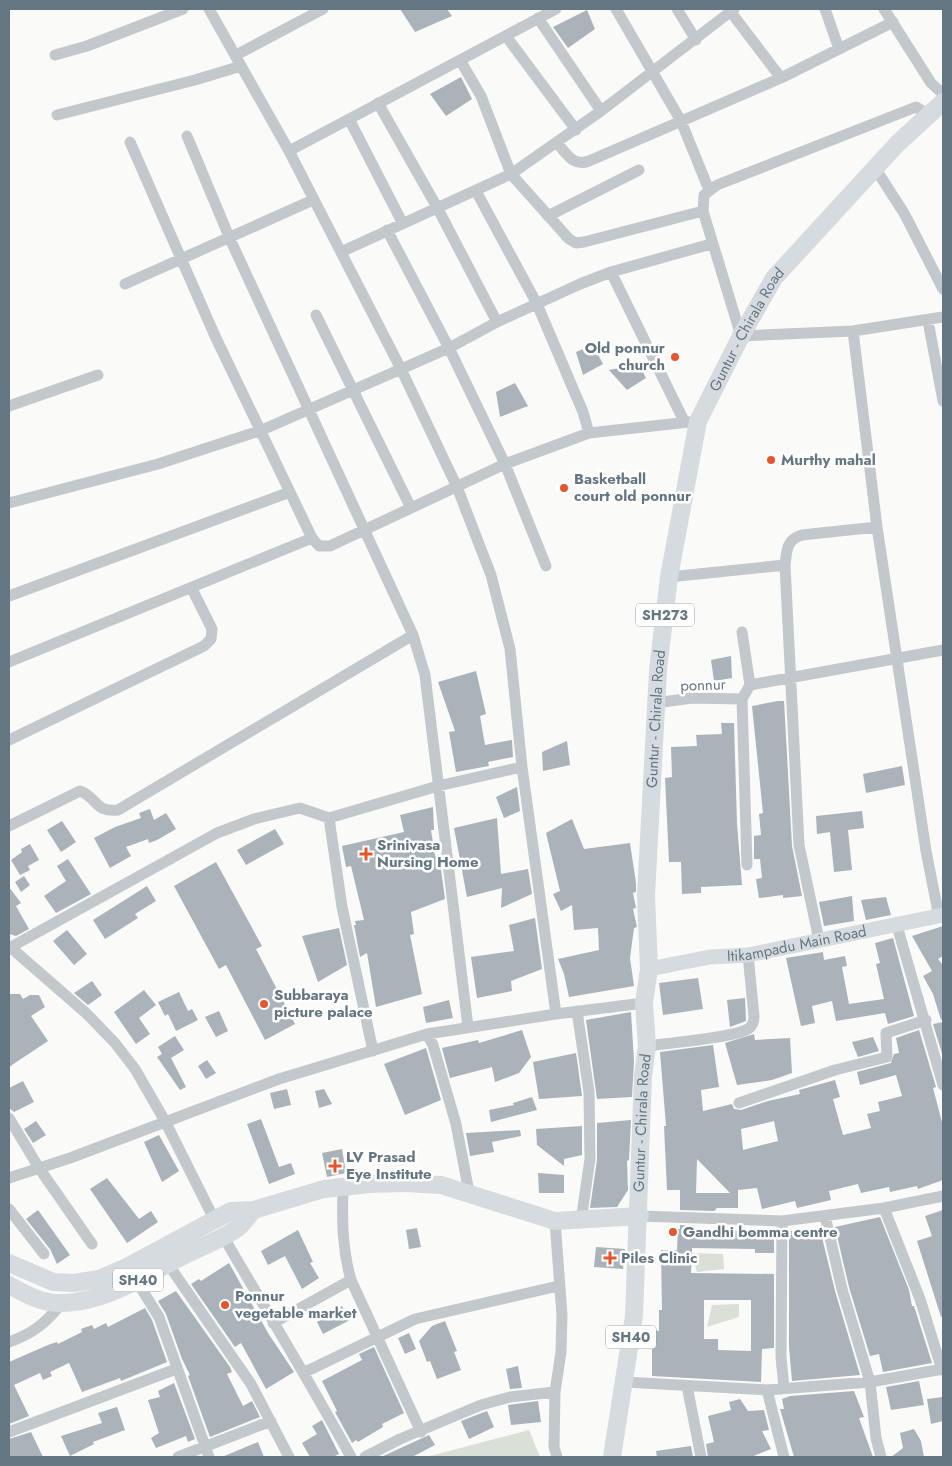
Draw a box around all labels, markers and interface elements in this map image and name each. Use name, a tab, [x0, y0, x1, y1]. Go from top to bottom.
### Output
street label: Guntur - Chirala Road	[704, 263, 789, 395]
place label: Old ponnur church	[585, 337, 666, 376]
marker: Old ponnur church	[669, 351, 681, 363]
place label: Murthy mahal	[781, 449, 876, 471]
marker: Murthy mahal	[765, 454, 777, 466]
place label: Basketball court old ponnur	[574, 468, 692, 507]
marker: Basketball court old ponnur	[558, 482, 570, 494]
road number: SH273	[636, 604, 694, 626]
street label: Guntur - Chirala Road	[641, 649, 671, 789]
street label: ponnur	[680, 673, 727, 697]
place label: Srinivasa Nursing Home	[377, 834, 479, 873]
marker: Srinivasa Nursing Home	[359, 847, 373, 861]
street label: Itikampadu Main Road	[726, 920, 868, 967]
place label: Subbaraya picture palace	[274, 984, 373, 1023]
marker: Subbaraya picture palace	[258, 998, 270, 1010]
street label: Guntur - Chirala Road	[628, 1052, 657, 1192]
place label: LV Prasad Eye Institute	[346, 1146, 432, 1185]
marker: LV Prasad Eye Institute	[328, 1159, 342, 1173]
place label: Gandhi bomma centre	[683, 1221, 838, 1243]
marker: Gandhi bomma centre	[667, 1226, 679, 1238]
place label: Piles Clinic	[621, 1247, 697, 1269]
marker: Piles Clinic	[603, 1251, 617, 1265]
road number: SH40	[113, 1268, 163, 1292]
place label: Ponnur vegetable market	[234, 1285, 357, 1324]
marker: Ponnur vegetable market	[219, 1299, 231, 1311]
road number: SH40	[606, 1325, 656, 1348]

